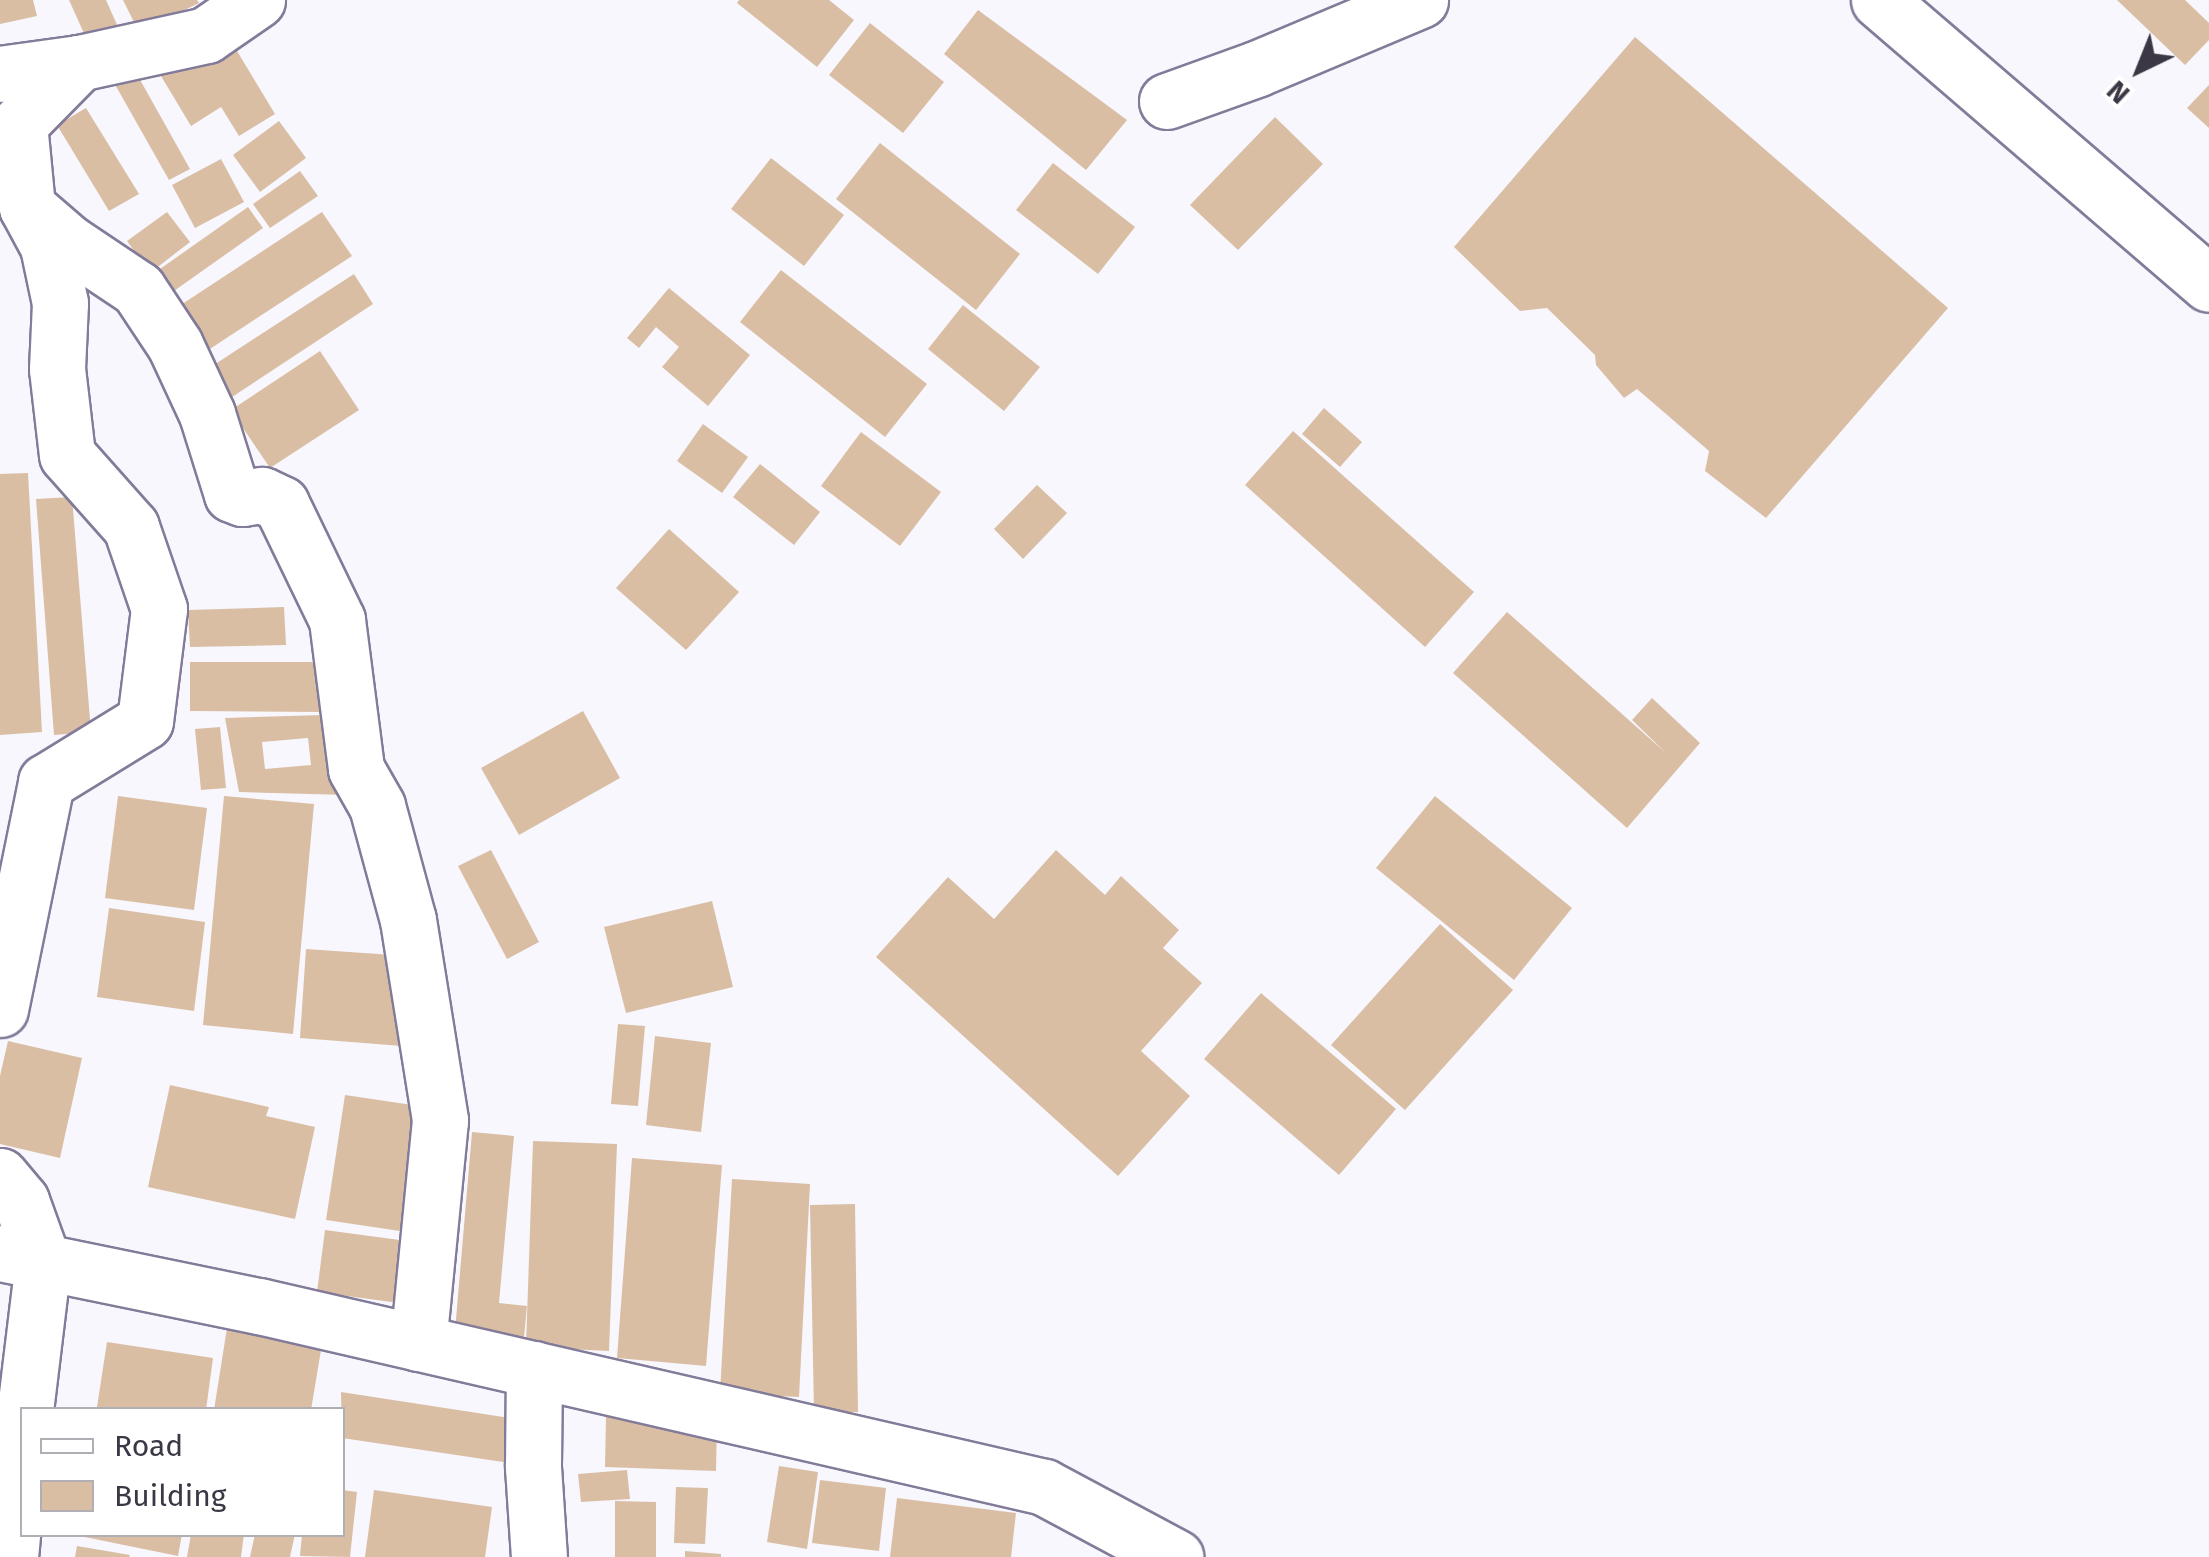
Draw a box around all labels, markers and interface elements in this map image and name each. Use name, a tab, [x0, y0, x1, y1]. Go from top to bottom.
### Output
north arrow	[2089, 20, 2189, 120]
text: N	[2100, 74, 2136, 111]
legend	[20, 1407, 345, 1537]
text: Road	[114, 1428, 183, 1464]
text: Building	[114, 1478, 226, 1514]

